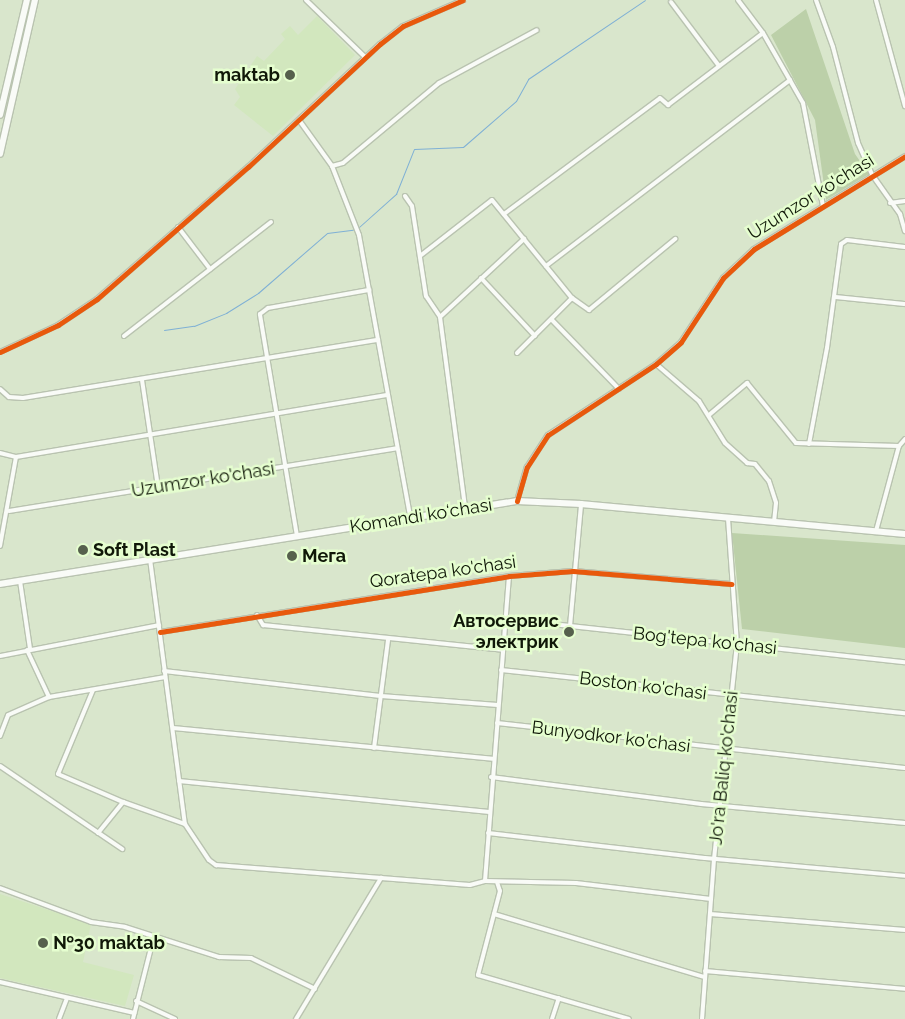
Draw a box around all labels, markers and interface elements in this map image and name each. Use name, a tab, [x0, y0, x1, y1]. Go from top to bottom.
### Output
place label: maktab	[214, 64, 280, 86]
marker: maktab	[284, 69, 296, 81]
street label: Uzumzor ko'chasi	[744, 149, 878, 245]
street label: Uzumzor ko'chasi	[130, 458, 276, 502]
street label: Komandi ko‘chasi	[348, 494, 494, 538]
place label: Soft Plast	[93, 539, 176, 561]
marker: Soft Plast	[77, 544, 89, 556]
place label: Мега	[302, 545, 346, 567]
marker: Мега	[286, 550, 298, 562]
street label: Qoratepa ko'chasi	[369, 551, 517, 593]
place label: Автосервис электрик	[453, 611, 559, 654]
street label: Bog'tepa ko'chasi	[632, 623, 778, 659]
marker: Автосервис электрик	[563, 626, 575, 638]
street label: Boston ko'chasi	[578, 667, 708, 705]
street label: Jo'ra Baliq ko'chasi	[705, 690, 743, 846]
street label: Bunyodkor ko'chasi	[530, 717, 692, 757]
place label: №30 maktab	[53, 932, 165, 954]
marker: №30 maktab	[37, 937, 49, 949]

